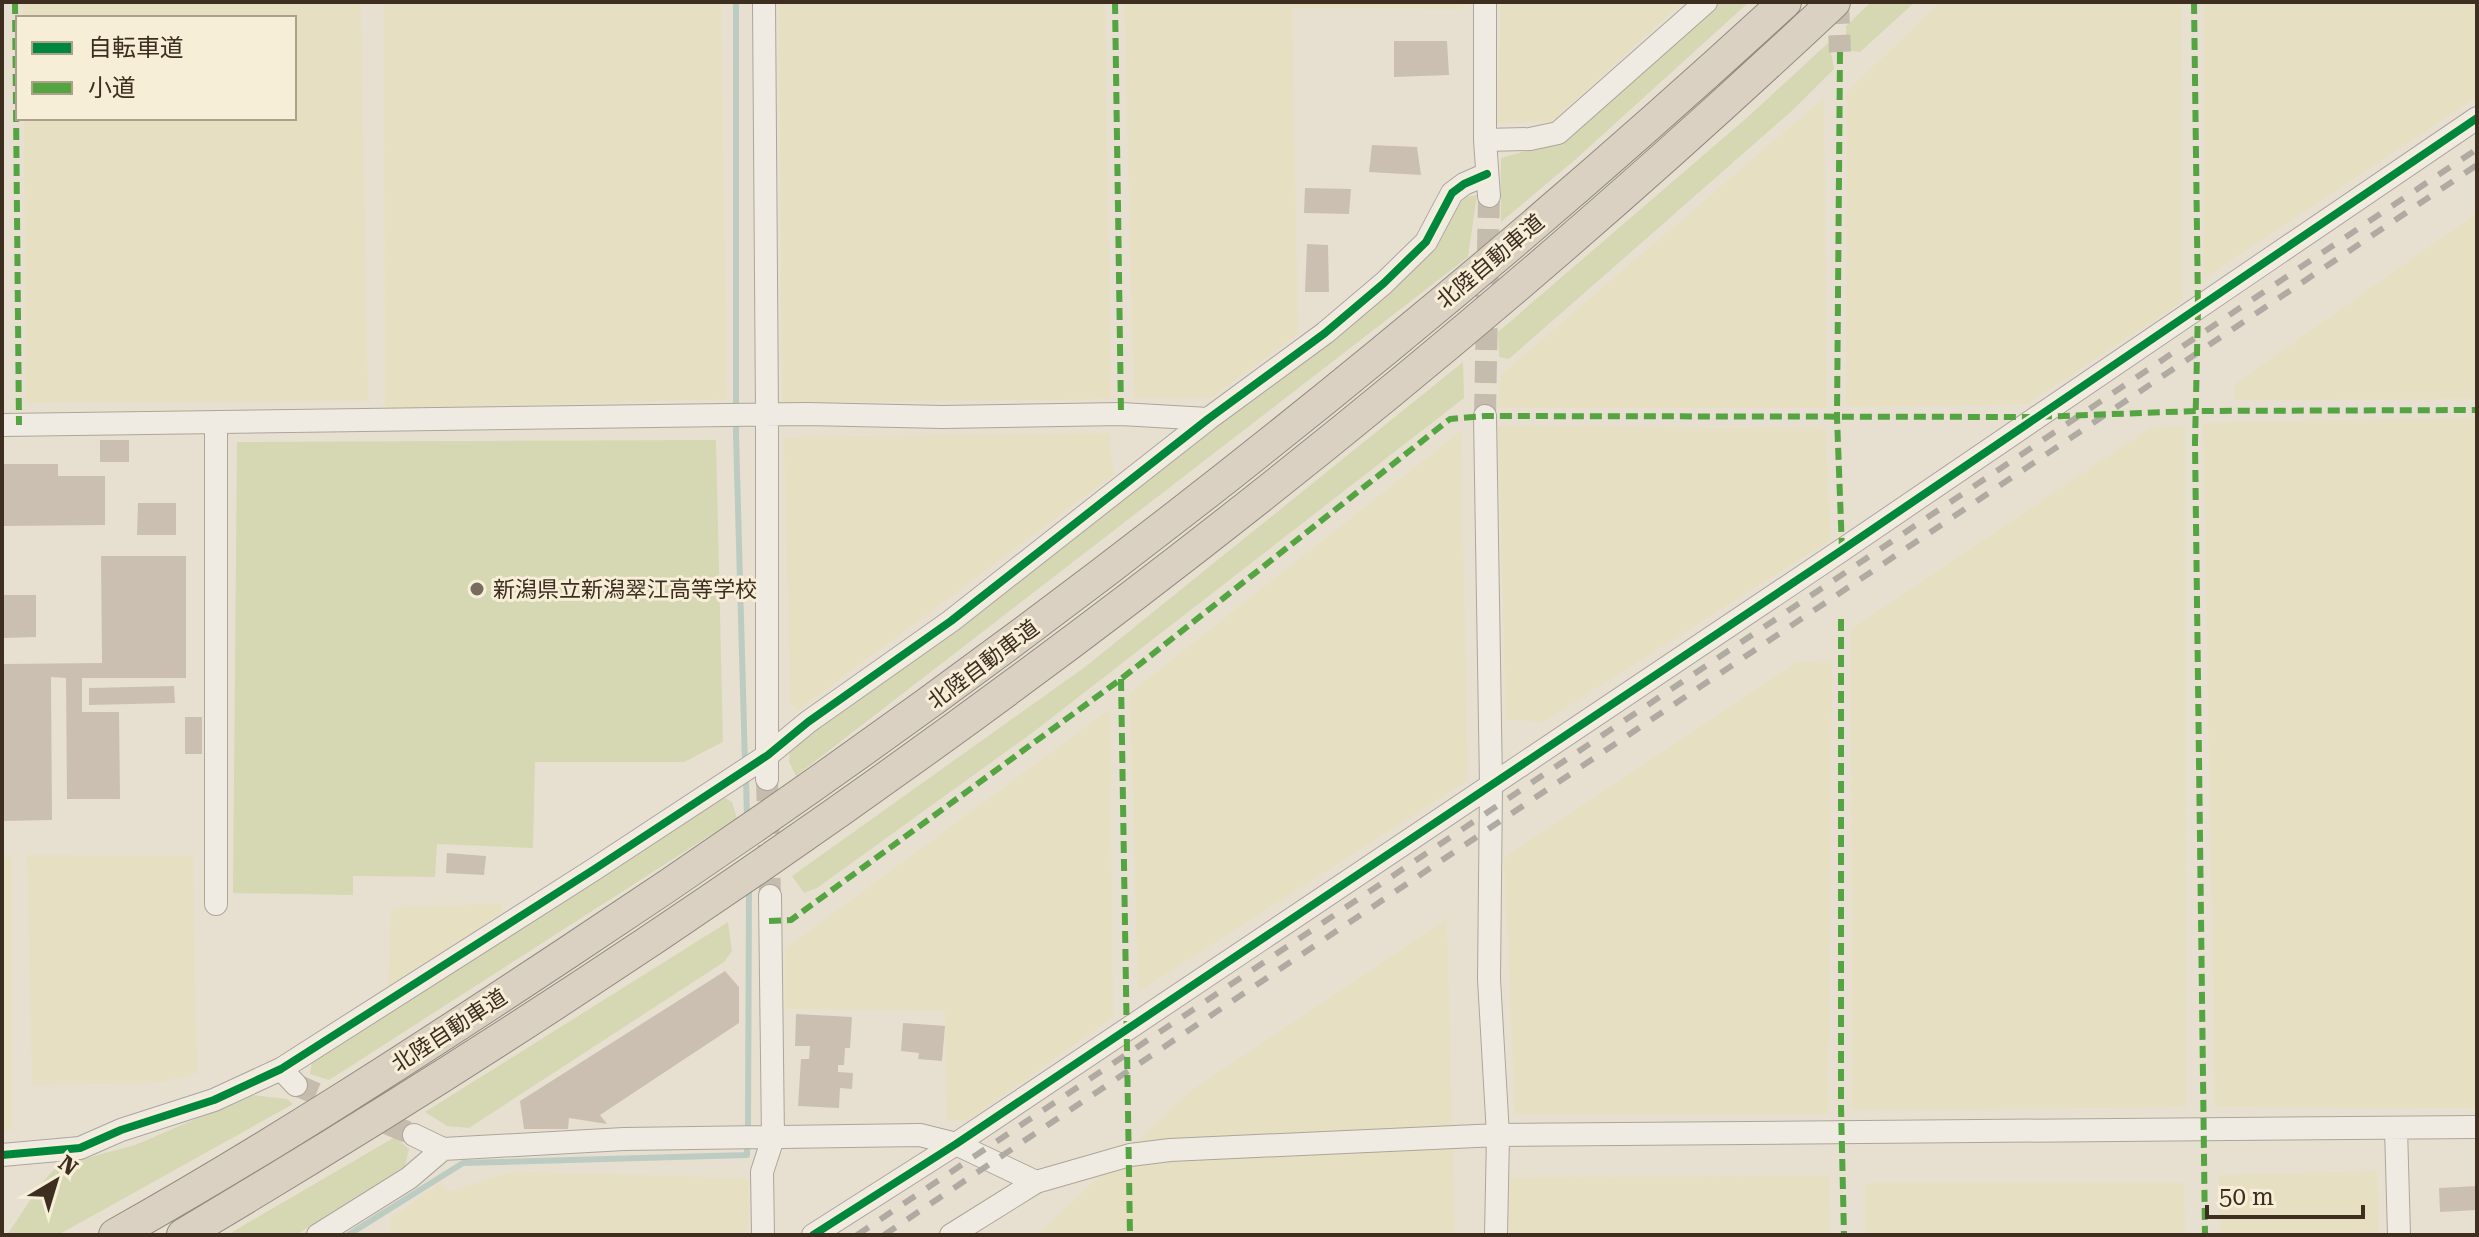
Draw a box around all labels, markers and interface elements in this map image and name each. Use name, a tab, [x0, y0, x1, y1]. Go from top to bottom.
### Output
legend	[16, 16, 296, 120]
text: 自転車道	[88, 34, 184, 62]
text: 小道	[88, 74, 136, 102]
street label: 北陸自動車道	[1432, 209, 1549, 313]
place label: 新潟県立新潟翠江高等学校	[493, 577, 757, 602]
marker: 新潟県立新潟翠江高等学校	[468, 580, 486, 598]
street label: 北陸自動車道	[923, 615, 1044, 714]
street label: 北陸自動車道	[387, 984, 511, 1077]
north arrow	[16, 1141, 96, 1221]
text: N	[54, 1151, 82, 1181]
scale bar	[2207, 1169, 2363, 1219]
text: 50 m	[2219, 1183, 2274, 1211]

